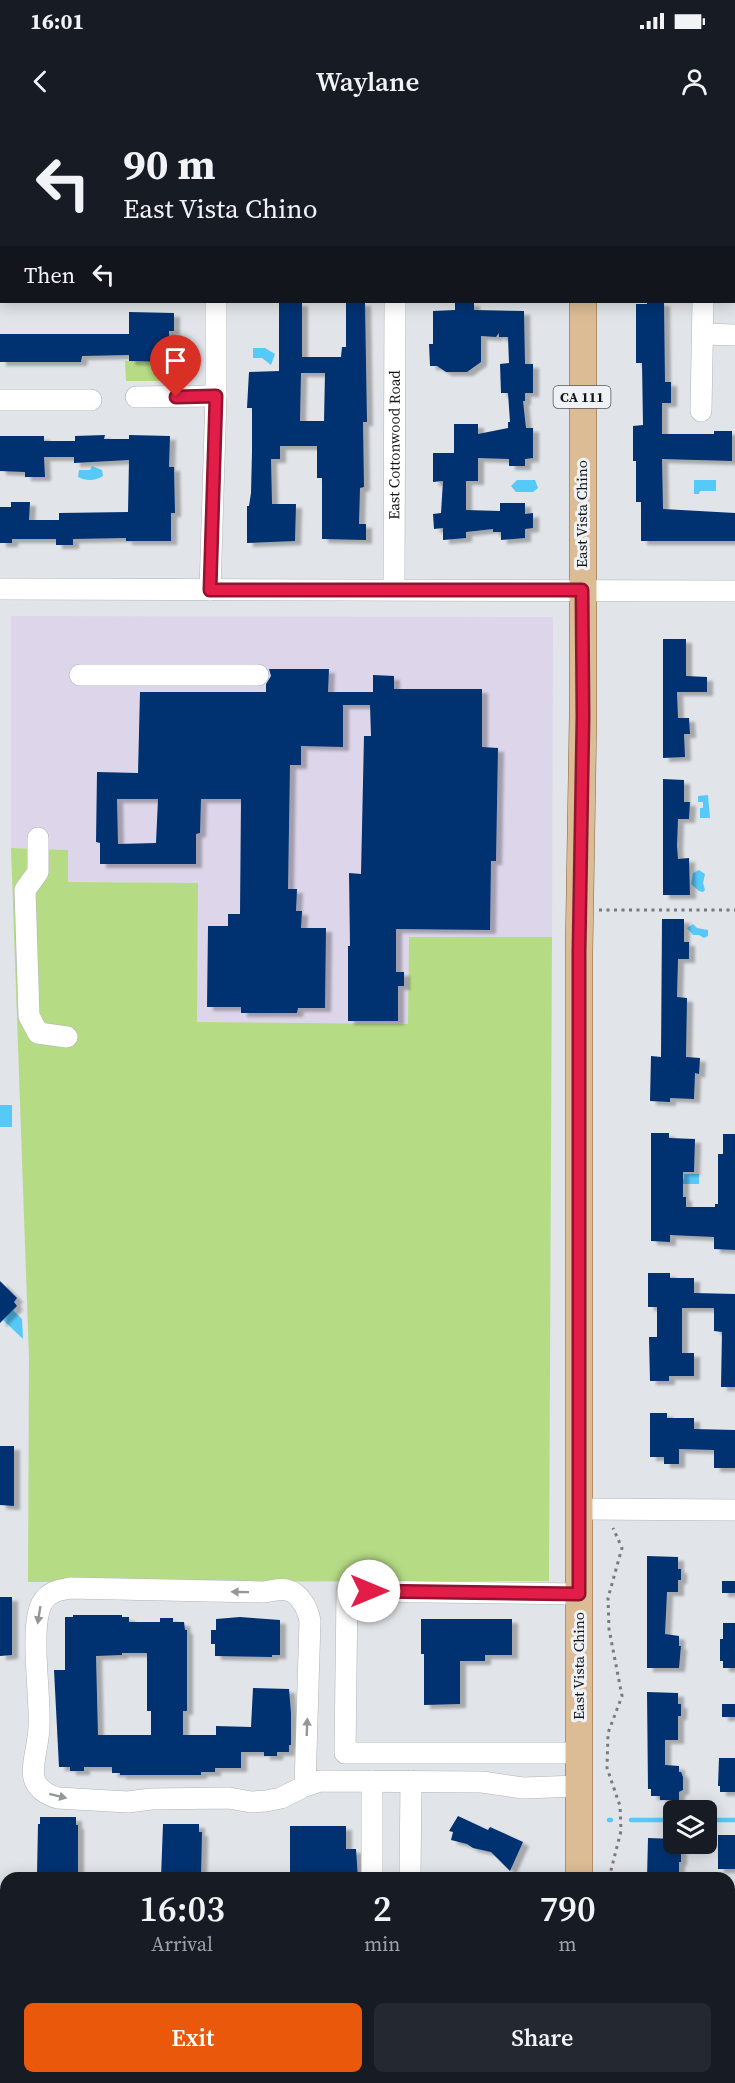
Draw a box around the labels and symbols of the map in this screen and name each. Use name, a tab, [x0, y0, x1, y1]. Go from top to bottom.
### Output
pin	[150, 335, 201, 397]
street label: East Cottonwood Road	[383, 370, 405, 520]
road number: CA 111	[554, 386, 610, 408]
street label: East Vista Chino	[571, 460, 592, 568]
position arrow	[337, 1559, 401, 1623]
one-way arrow	[230, 1587, 249, 1597]
one-way arrow	[35, 1606, 44, 1625]
street label: East Vista Chino	[568, 1612, 589, 1720]
one-way arrow	[302, 1718, 311, 1737]
one-way arrow	[49, 1792, 67, 1802]

